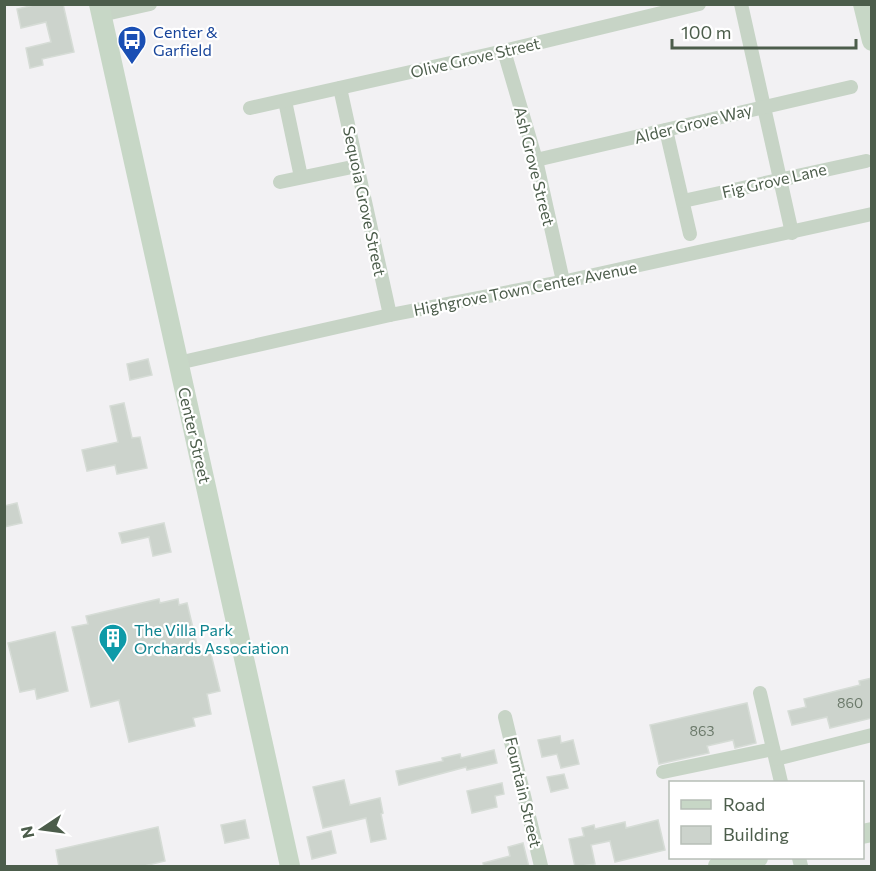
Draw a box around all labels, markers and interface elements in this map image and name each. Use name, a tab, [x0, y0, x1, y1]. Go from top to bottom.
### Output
scale bar	[672, 12, 856, 50]
text: 100 m	[681, 21, 731, 43]
place label: Center & Garfield	[153, 22, 218, 59]
bus stop icon: Center & Garfield	[116, 24, 148, 66]
street label: Olive Grove Street	[408, 33, 542, 81]
street label: Alder Grove Way	[632, 99, 754, 147]
street label: Ash Grove Street	[511, 104, 559, 228]
street label: Sequoia Grove Street	[340, 124, 390, 278]
street label: Fig Grove Lane	[720, 159, 828, 201]
street label: Highgrove Town Center Avenue	[412, 257, 638, 319]
street label: Center Street	[175, 385, 215, 485]
place label: The Villa Park Orchards Association	[134, 620, 289, 657]
building icon: The Villa Park Orchards Association	[97, 622, 129, 664]
house number: 860	[837, 694, 863, 711]
house number: 863	[690, 722, 714, 739]
street label: Fountain Street	[502, 735, 546, 850]
legend	[669, 781, 864, 859]
text: Road	[723, 793, 765, 815]
north arrow	[12, 799, 72, 859]
text: Building	[723, 823, 789, 845]
text: N	[16, 825, 38, 840]

